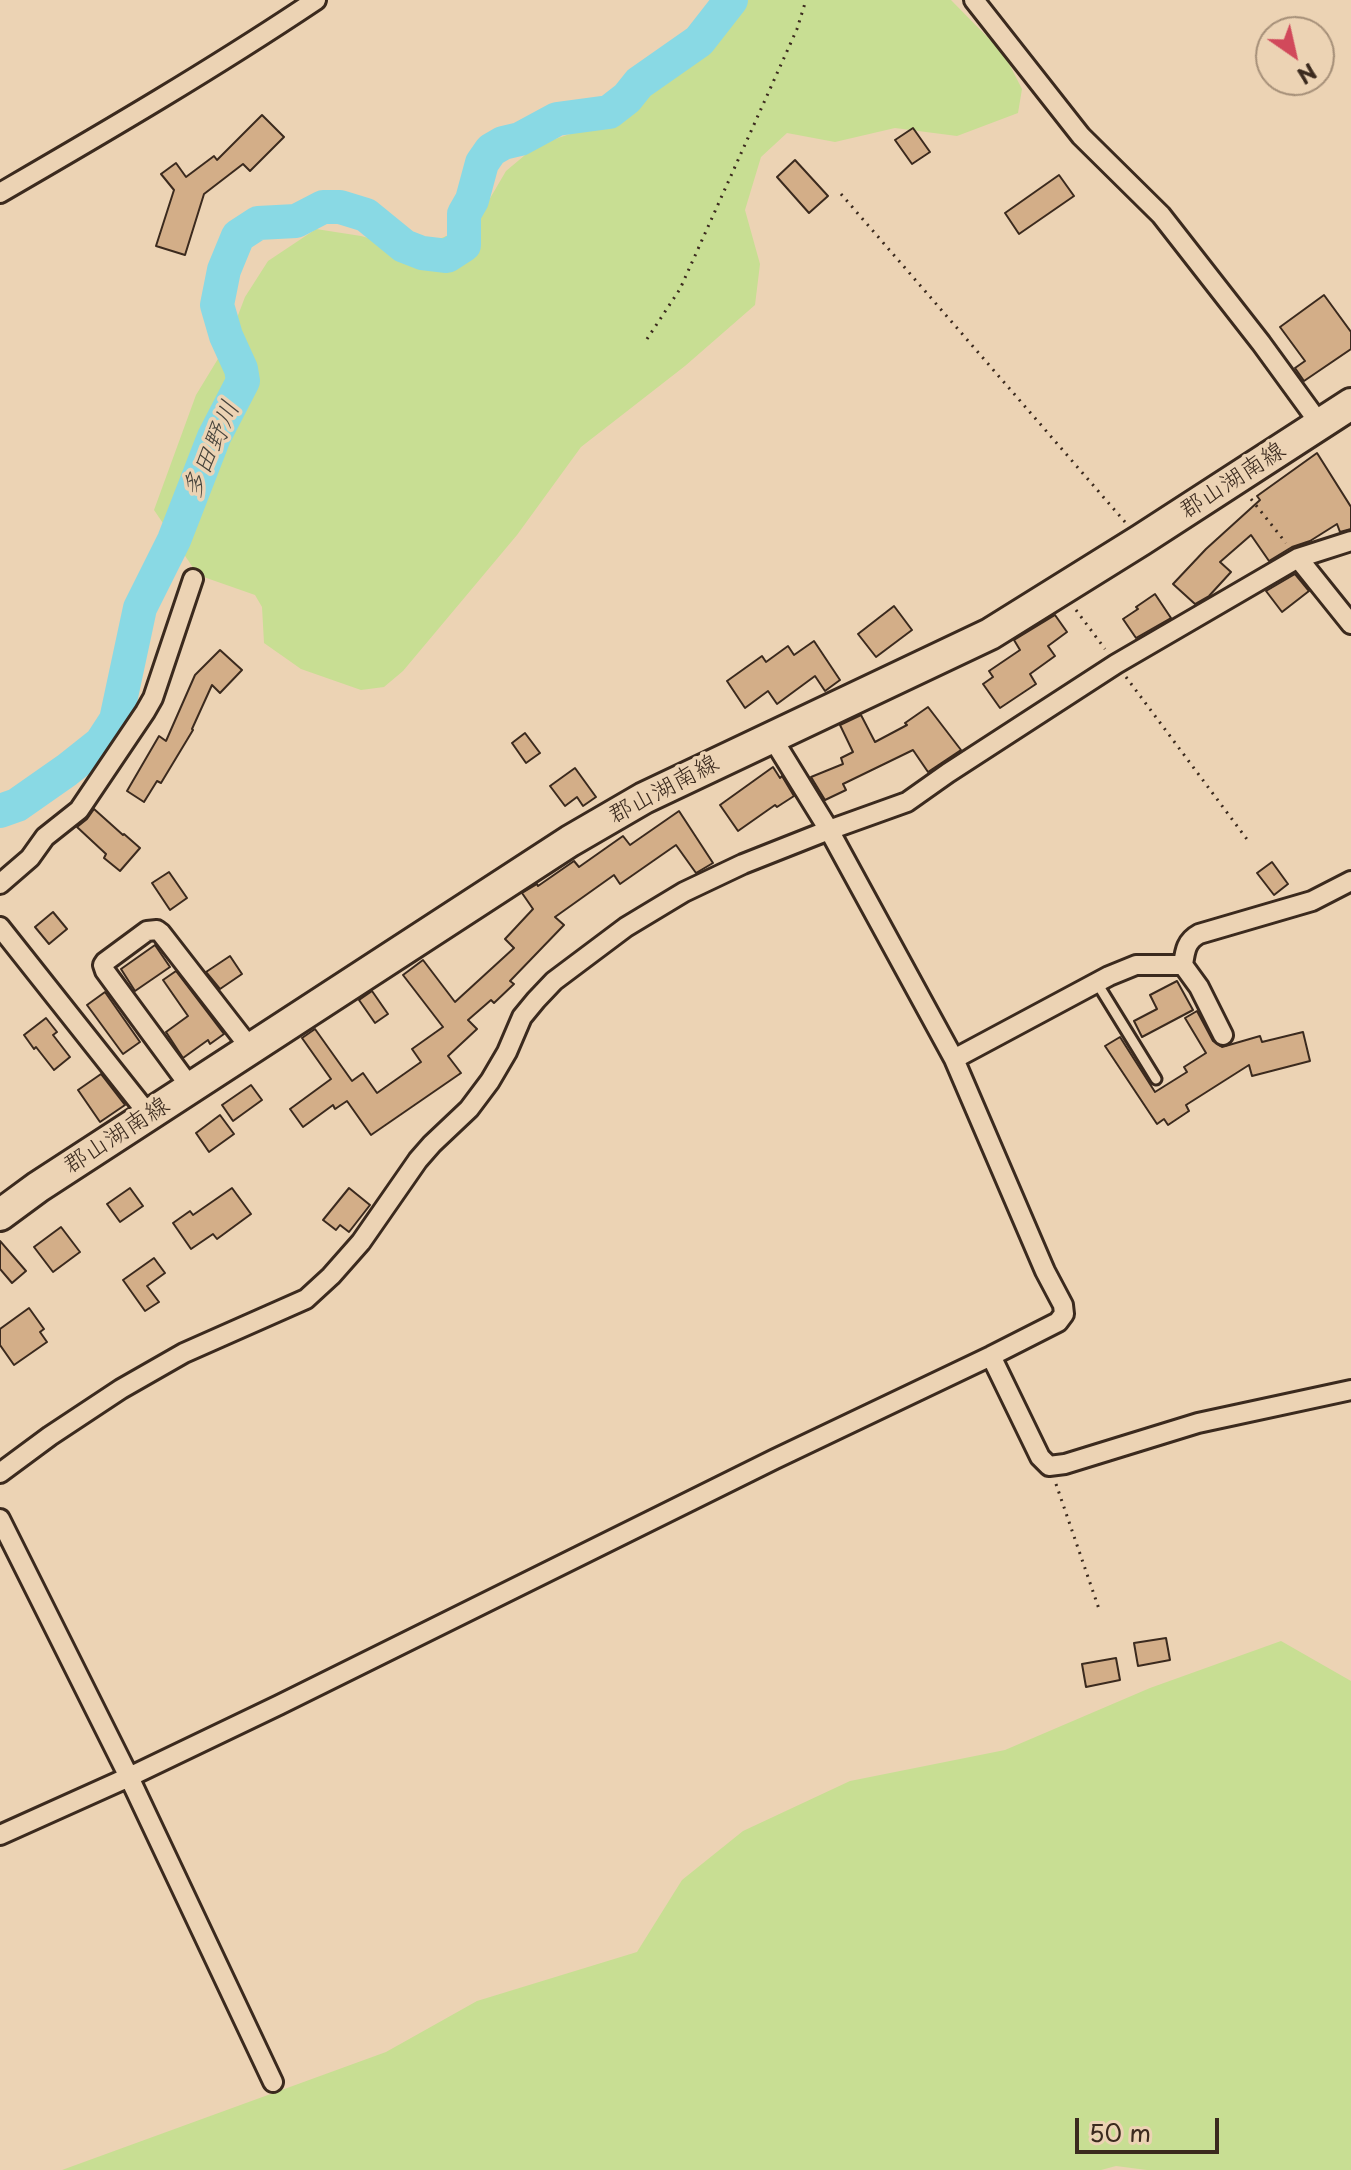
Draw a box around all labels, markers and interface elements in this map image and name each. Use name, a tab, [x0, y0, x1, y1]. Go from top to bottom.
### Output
north arrow	[1255, 16, 1335, 96]
text: N	[1291, 56, 1324, 93]
water label: 多田野川	[177, 396, 247, 504]
street label: 郡山湖南線	[1175, 436, 1291, 526]
street label: 郡山湖南線	[604, 749, 724, 831]
street label: 郡山湖南線	[59, 1091, 175, 1181]
scale bar	[1079, 2102, 1223, 2152]
text: 50 m	[1089, 2114, 1151, 2150]

